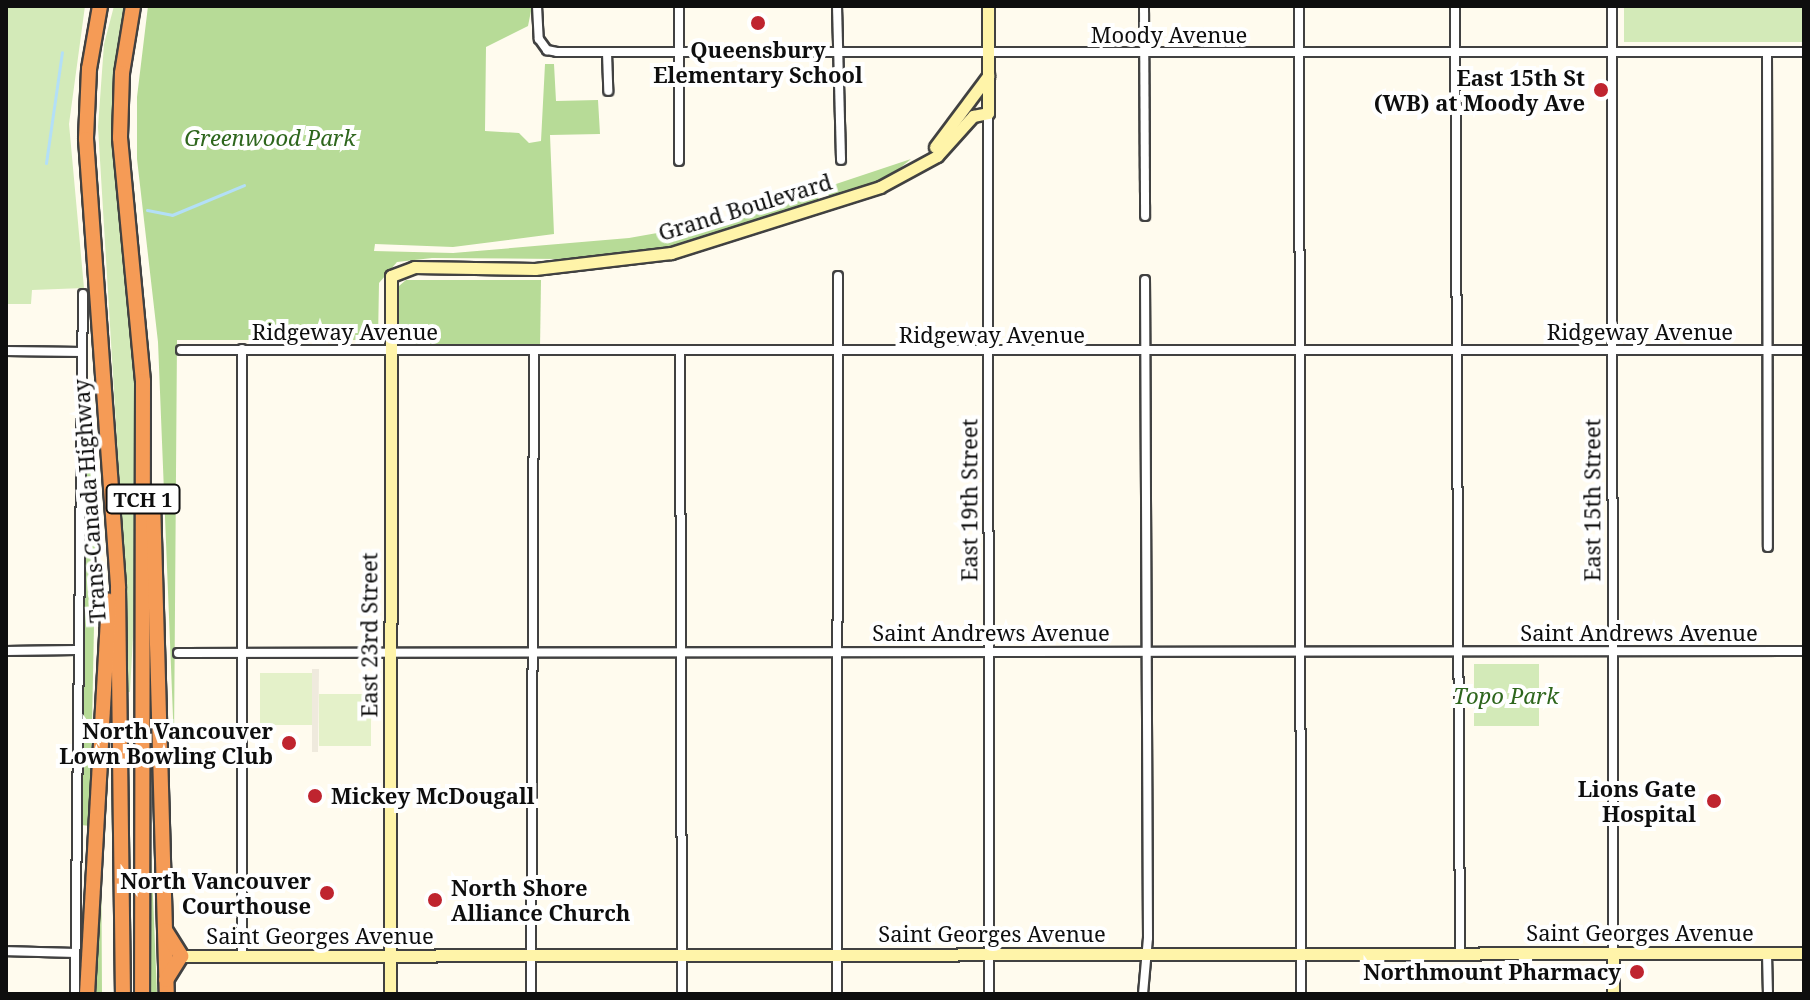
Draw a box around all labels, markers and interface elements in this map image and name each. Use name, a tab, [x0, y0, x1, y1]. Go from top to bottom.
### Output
marker: Queensbury Elementary School	[749, 14, 767, 32]
street label: Moody Avenue	[1091, 22, 1247, 48]
place label: Queensbury Elementary School	[653, 36, 863, 88]
place label: East 15th St (WB) at Moody Ave	[1374, 64, 1585, 116]
marker: East 15th St (WB) at Moody Ave	[1592, 81, 1610, 99]
park label: Greenwood Park	[184, 125, 356, 151]
street label: Grand Boulevard	[655, 168, 835, 246]
street label: Ridgeway Avenue	[252, 319, 438, 345]
street label: Ridgeway Avenue	[1547, 319, 1733, 345]
street label: Ridgeway Avenue	[899, 322, 1085, 348]
street label: Trans-Canada Highway	[67, 378, 111, 624]
street label: East 19th Street	[956, 419, 982, 581]
street label: East 15th Street	[1579, 419, 1605, 581]
road number: TCH 1	[105, 483, 181, 515]
street label: East 23rd Street	[356, 552, 382, 718]
street label: Saint Andrews Avenue	[872, 620, 1110, 646]
street label: Saint Andrews Avenue	[1520, 620, 1758, 646]
park label: Topo Park	[1453, 683, 1559, 709]
place label: North Vancouver Lown Bowling Club	[59, 717, 273, 768]
marker: North Vancouver Lown Bowling Club	[280, 734, 298, 752]
place label: Lions Gate Hospital	[1578, 775, 1696, 826]
place label: Mickey McDougall	[331, 783, 534, 809]
marker: Mickey McDougall	[306, 787, 324, 805]
marker: Lions Gate Hospital	[1703, 790, 1725, 812]
place label: North Vancouver Courthouse	[120, 867, 311, 918]
place label: North Shore Alliance Church	[451, 874, 630, 926]
marker: North Vancouver Courthouse	[318, 884, 336, 902]
marker: North Shore Alliance Church	[426, 891, 444, 909]
street label: Saint Georges Avenue	[1526, 920, 1754, 946]
street label: Saint Georges Avenue	[878, 921, 1106, 947]
street label: Saint Georges Avenue	[206, 923, 434, 949]
place label: Northmount Pharmacy	[1363, 959, 1621, 985]
marker: Northmount Pharmacy	[1628, 963, 1646, 981]

